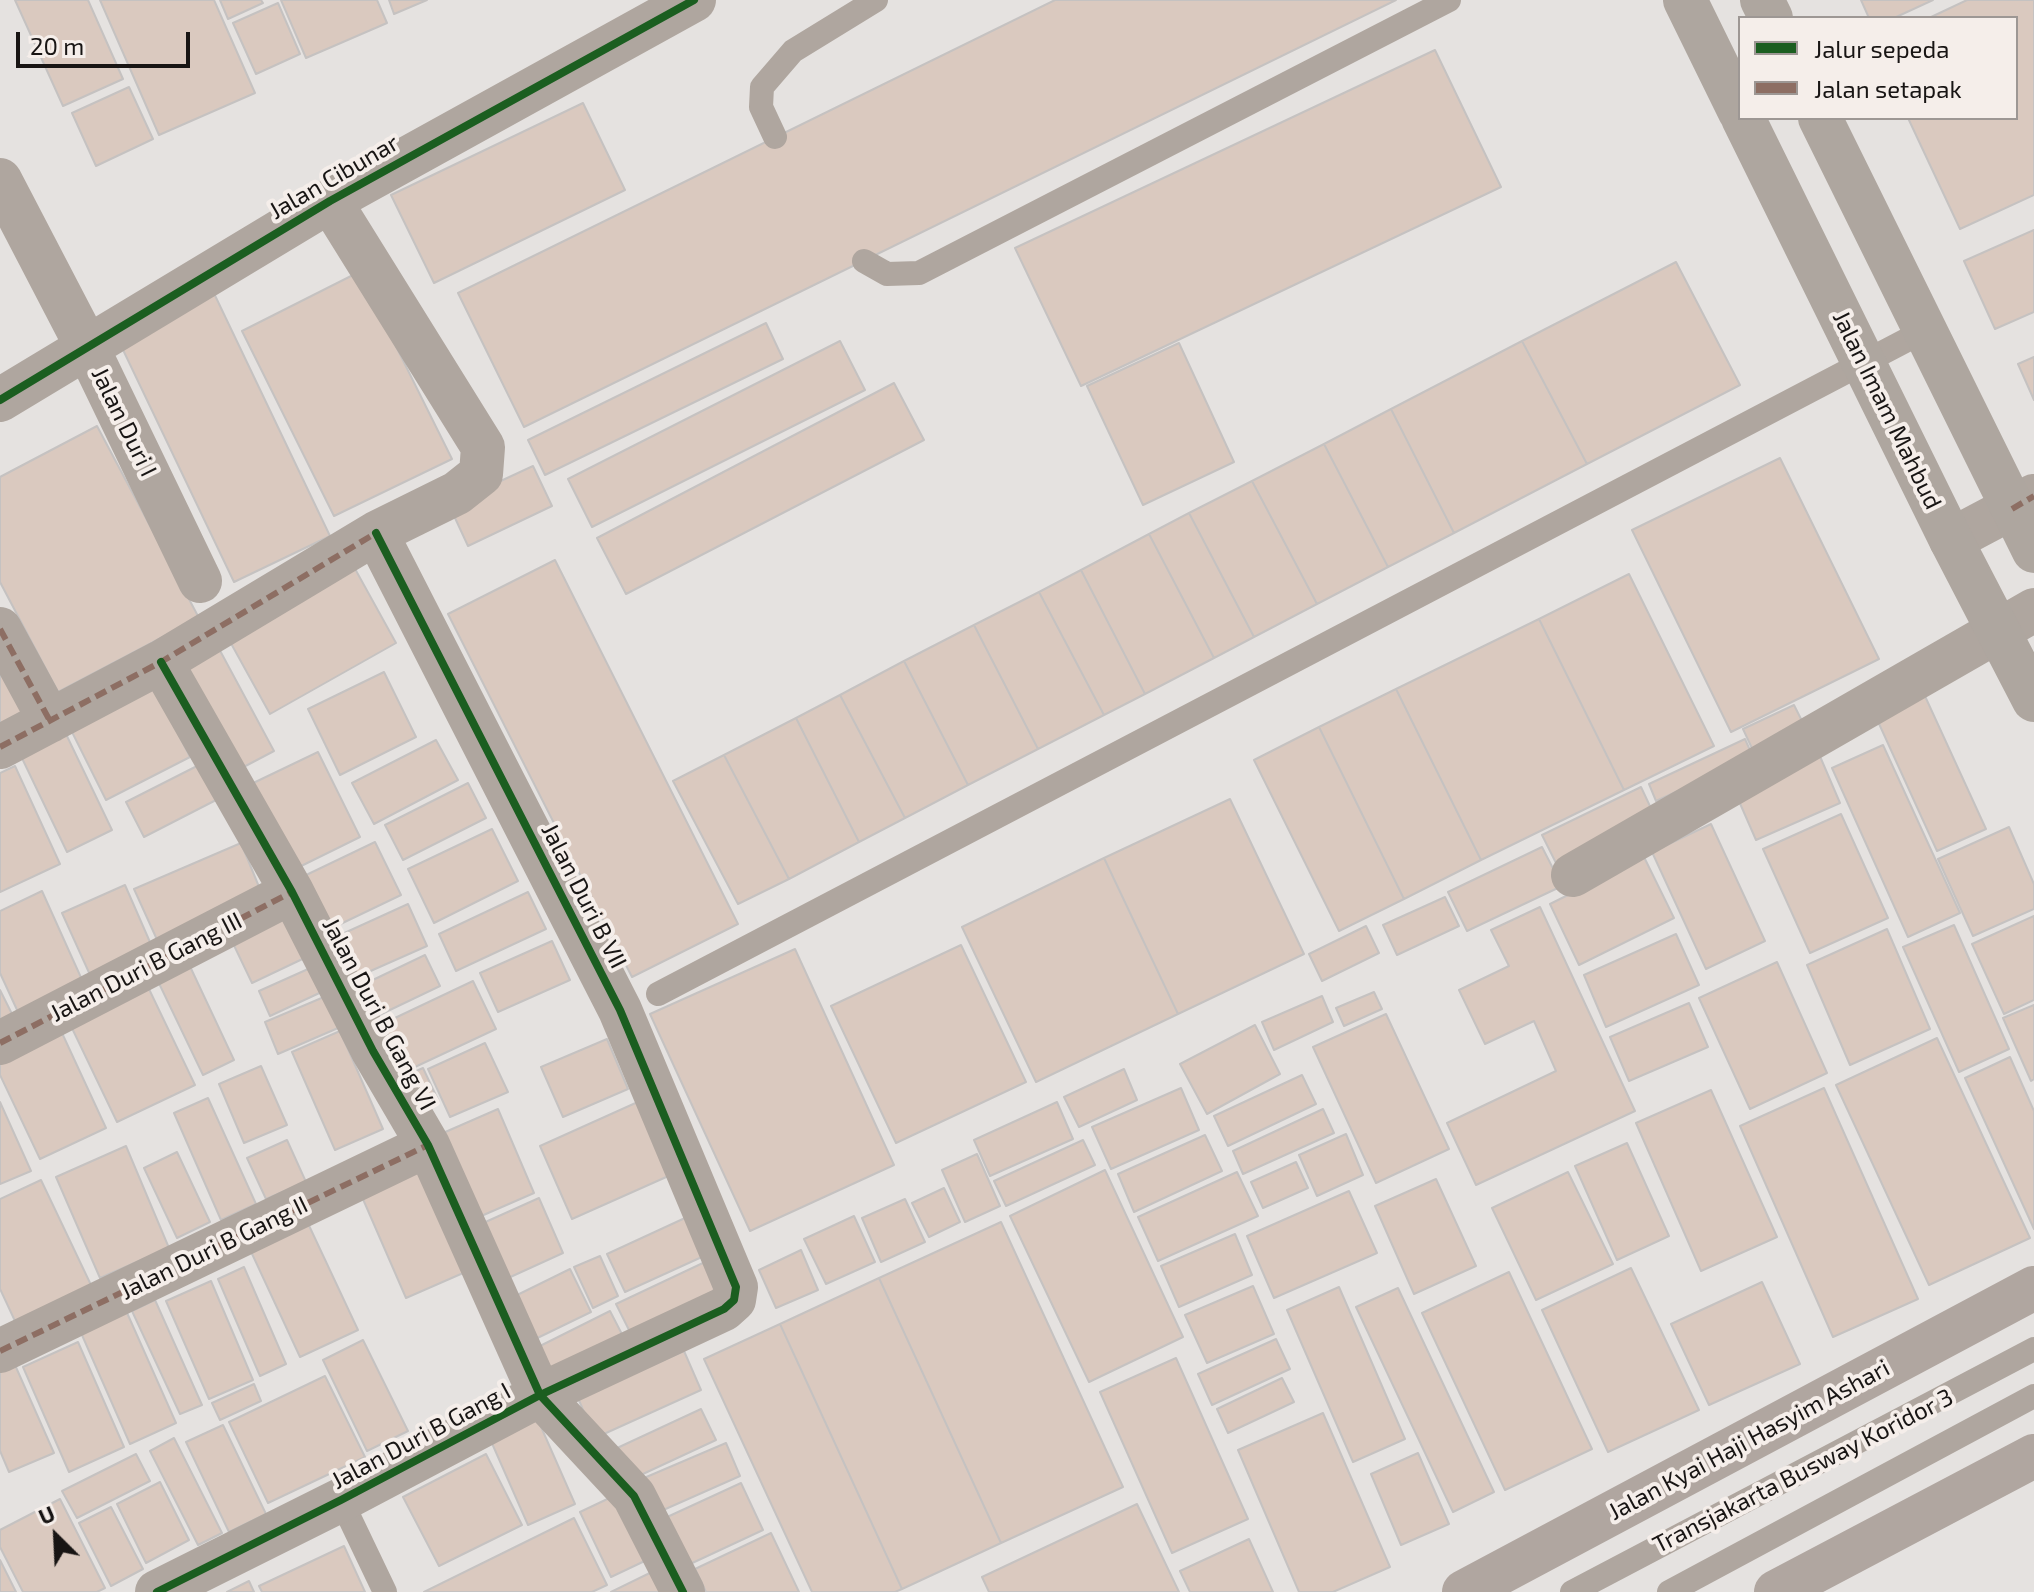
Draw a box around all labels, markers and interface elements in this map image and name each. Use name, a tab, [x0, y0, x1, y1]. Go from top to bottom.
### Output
scale bar	[20, 16, 194, 66]
legend	[1738, 16, 2018, 120]
text: 20 m	[30, 31, 84, 60]
text: Jalur sepeda	[1814, 34, 1949, 63]
text: Jalan setapak	[1814, 74, 1962, 103]
street label: Jalan Cibunar	[264, 128, 404, 226]
street label: Jalan Imam Mahbud	[1826, 306, 1948, 514]
street label: Jalan Duri I	[85, 363, 163, 481]
street label: Jalan Duri B VII	[535, 819, 633, 973]
street label: Jalan Duri B Gang III	[45, 906, 247, 1028]
street label: Jalan Duri B Gang VI	[316, 913, 442, 1115]
street label: Jalan Duri B Gang II	[115, 1190, 313, 1306]
street label: Jalan Kyai Haji Hasyim Ashari	[1604, 1354, 1894, 1526]
street label: Jalan Duri B Gang I	[326, 1377, 516, 1495]
street label: Transjakarta Busway Koridor 3	[1648, 1383, 1958, 1559]
north arrow	[16, 1496, 96, 1576]
text: U	[34, 1499, 58, 1529]

